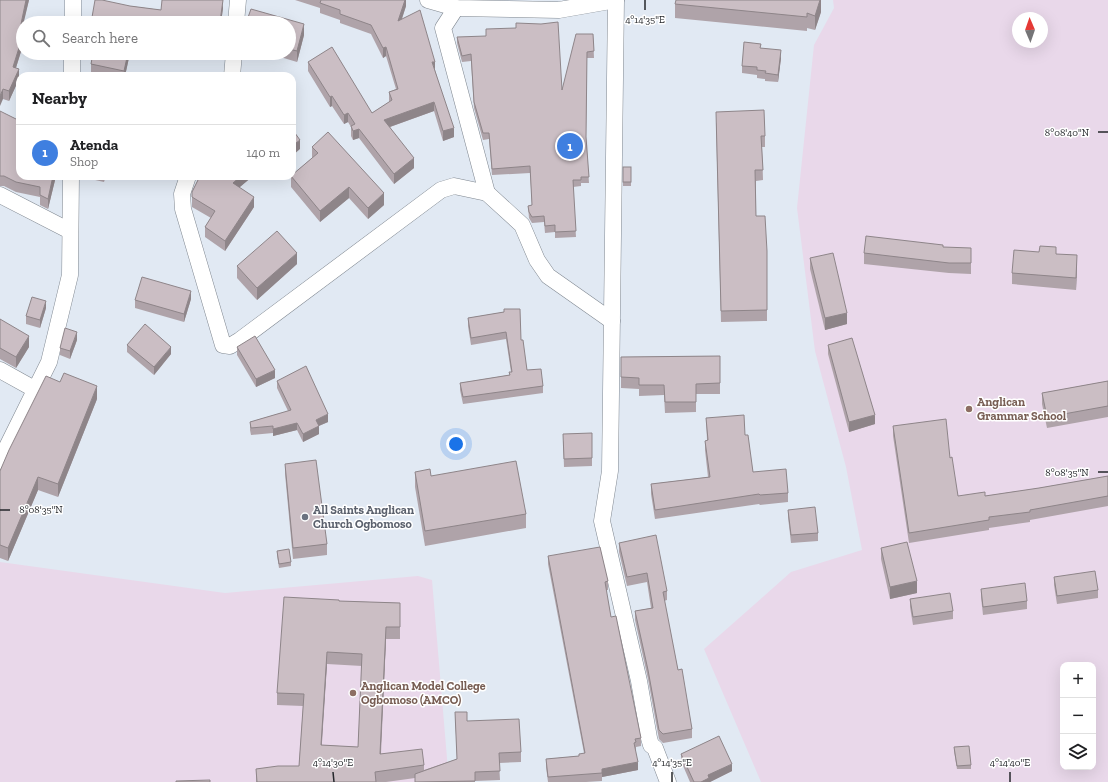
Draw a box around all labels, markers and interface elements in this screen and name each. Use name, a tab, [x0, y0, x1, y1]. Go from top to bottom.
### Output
north arrow	[1012, 12, 1048, 48]
text: 4°14'35"E	[625, 14, 665, 26]
search box	[16, 16, 296, 60]
icon: search	[30, 27, 52, 49]
text: Search here	[62, 29, 138, 47]
text: Nearby	[32, 88, 87, 108]
text: 8°08'40"N	[1045, 127, 1090, 139]
pin: 1	[557, 131, 583, 161]
text: Atenda	[70, 136, 118, 154]
text: 1	[42, 145, 48, 160]
text: 140 m	[246, 145, 280, 160]
text: Shop	[70, 154, 98, 169]
place label: Anglican Grammar School	[977, 395, 1067, 423]
marker: Anglican Grammar School	[964, 404, 974, 414]
your location	[446, 434, 466, 454]
text: 8°08'35"N	[1045, 467, 1089, 479]
place label: All Saints Anglican Church Ogbomoso	[313, 503, 414, 531]
text: 8°08'35"N	[19, 504, 63, 516]
marker: All Saints Anglican Church Ogbomoso	[300, 512, 310, 522]
map controls	[1060, 662, 1096, 770]
button: +	[1060, 662, 1096, 698]
place label: Anglican Model College Ogbomoso (AMCO)	[361, 679, 486, 707]
marker: Anglican Model College Ogbomoso (AMCO)	[348, 688, 358, 698]
button: −	[1060, 698, 1096, 734]
button: layers	[1060, 734, 1096, 770]
text: 4°14'30"E	[313, 757, 353, 769]
text: 4°14'35"E	[652, 757, 692, 769]
text: 4°14'40"E	[990, 757, 1030, 769]

